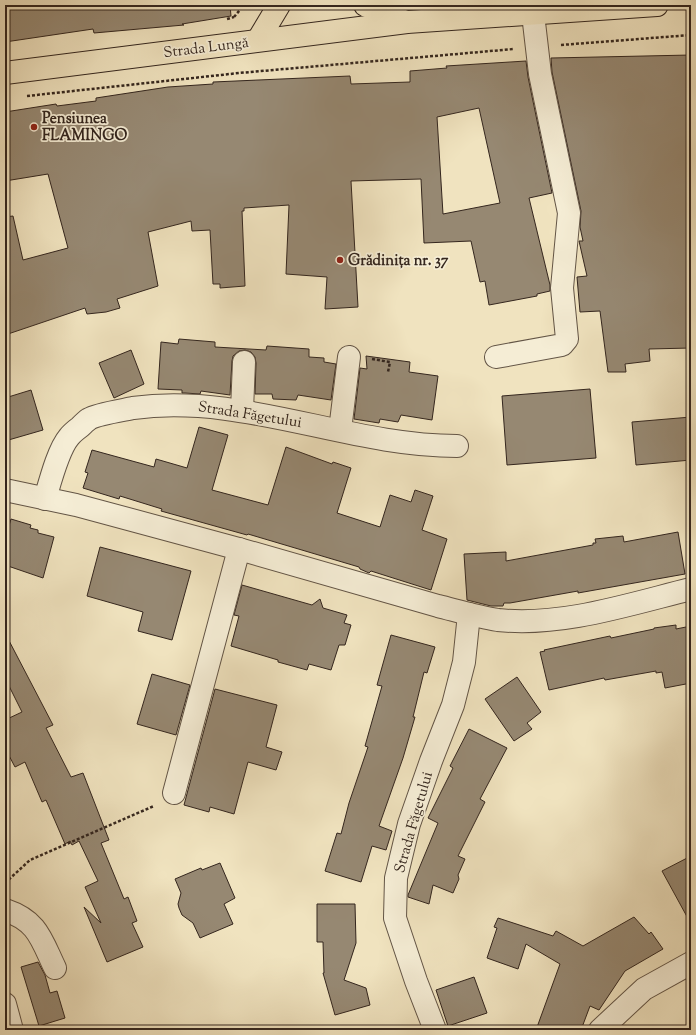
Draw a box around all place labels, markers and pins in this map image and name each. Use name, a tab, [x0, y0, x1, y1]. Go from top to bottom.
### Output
place label: Pensiunea FLAMINGO	[42, 109, 127, 147]
marker: Pensiunea FLAMINGO	[29, 122, 39, 132]
place label: Grădinița nr. 37	[348, 251, 449, 272]
marker: Grădinița nr. 37	[335, 255, 345, 265]

